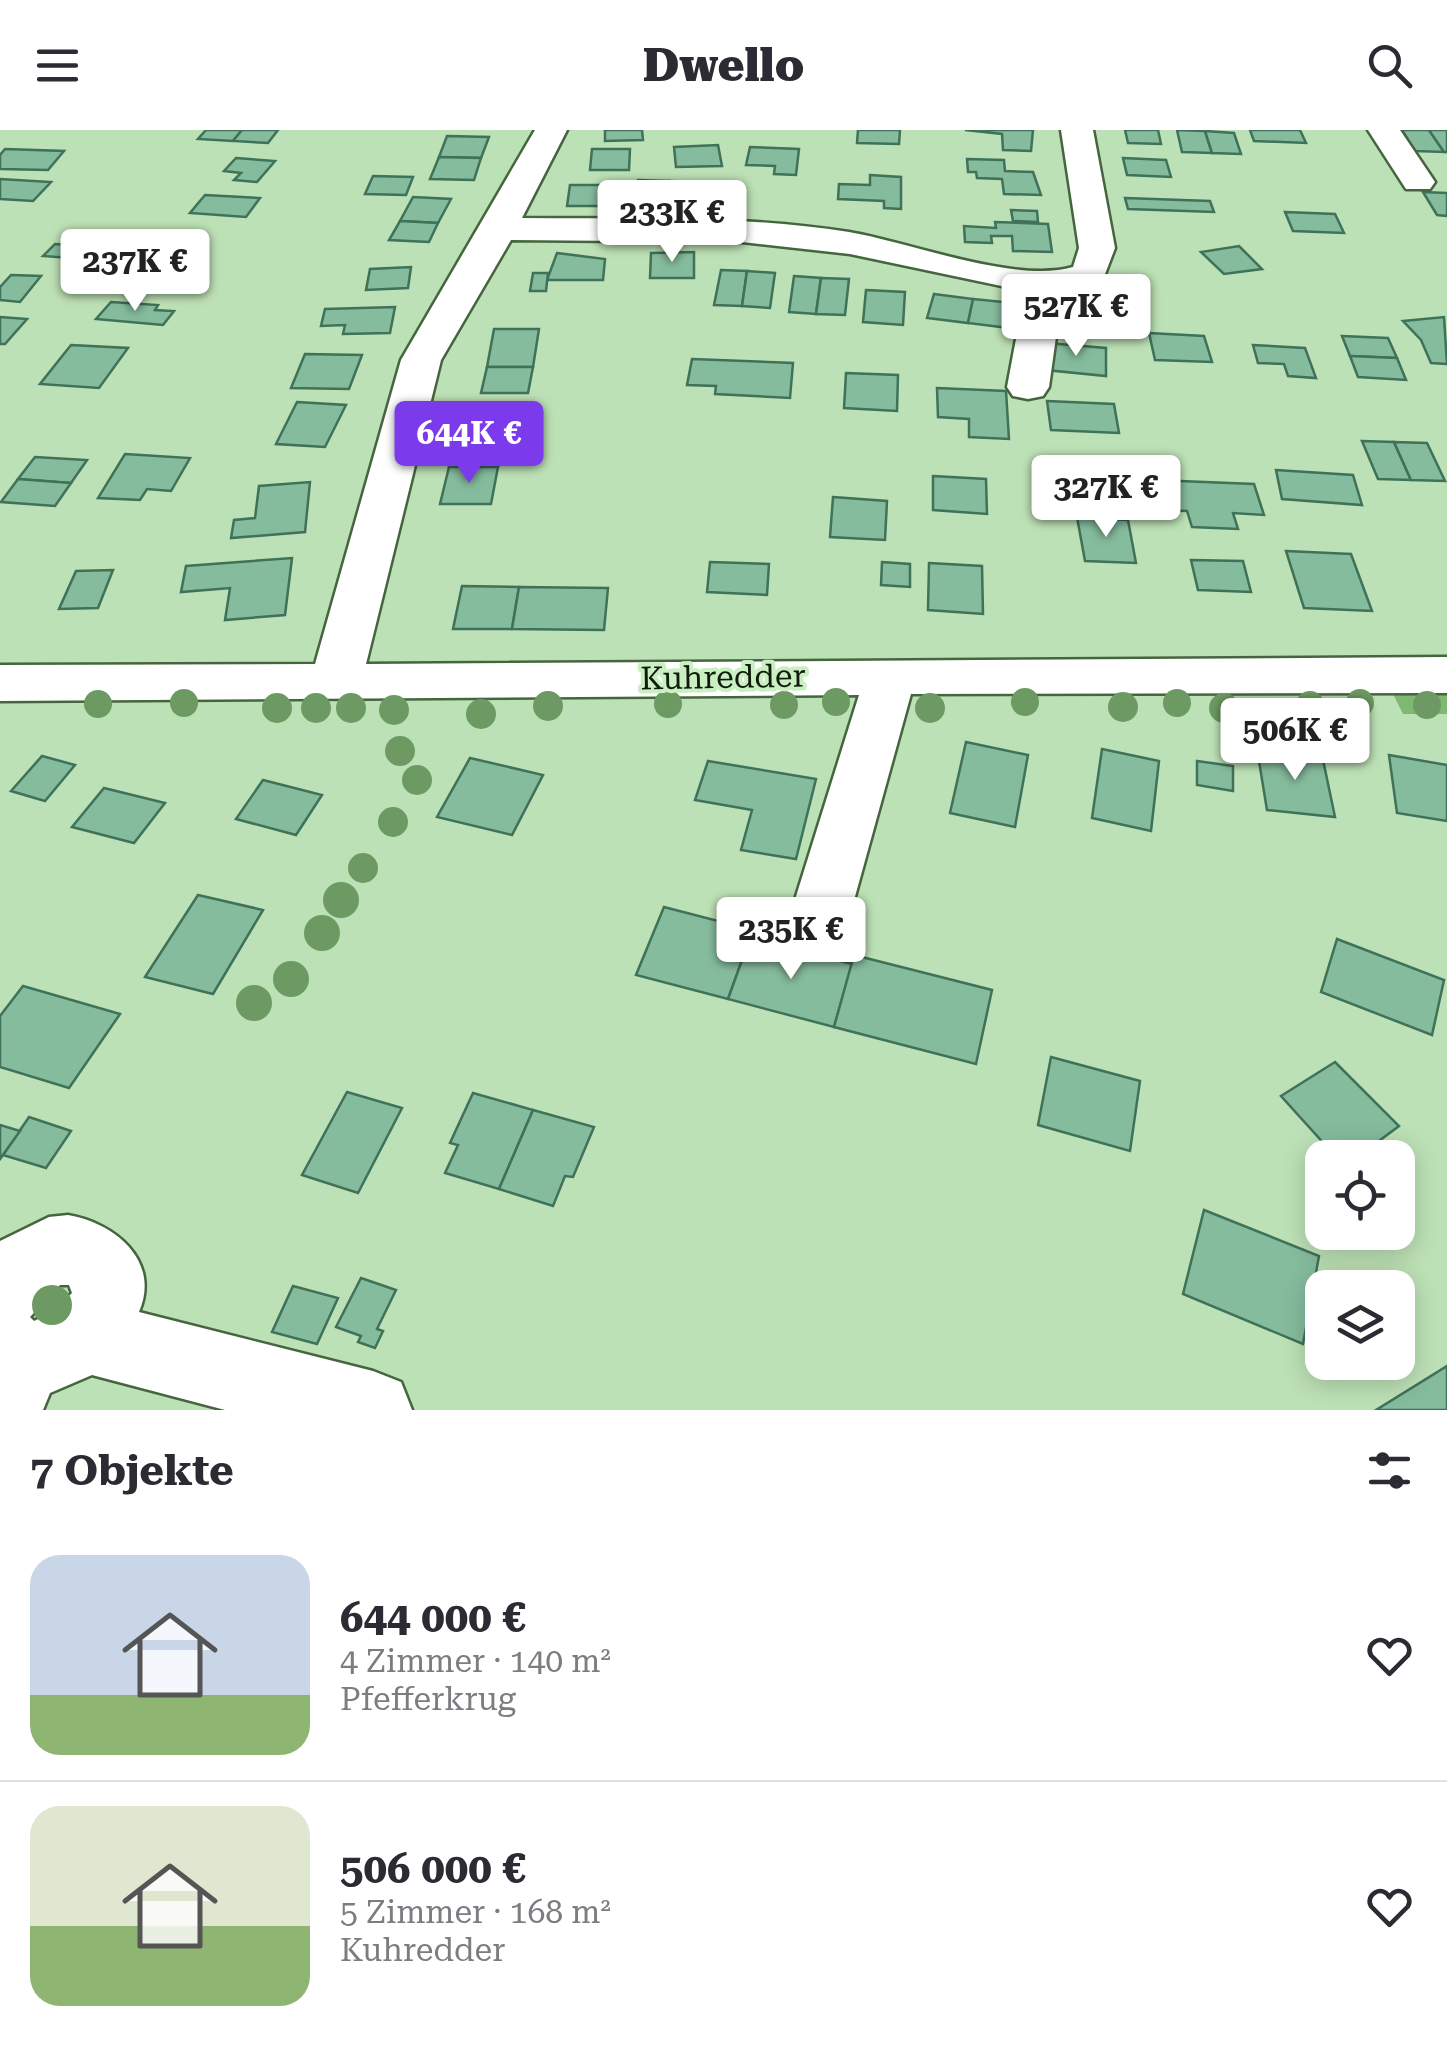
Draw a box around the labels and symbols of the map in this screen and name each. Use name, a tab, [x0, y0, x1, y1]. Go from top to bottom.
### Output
pin: 233K €	[591, 180, 753, 265]
pin: 237K €	[54, 229, 216, 314]
pin: 527K €	[995, 274, 1157, 359]
pin: 644K €	[388, 401, 550, 486]
pin: 327K €	[1025, 455, 1187, 540]
street label: Kuhredder	[640, 657, 806, 697]
pin: 506K €	[1214, 698, 1376, 783]
pin: 235K €	[710, 897, 872, 982]

